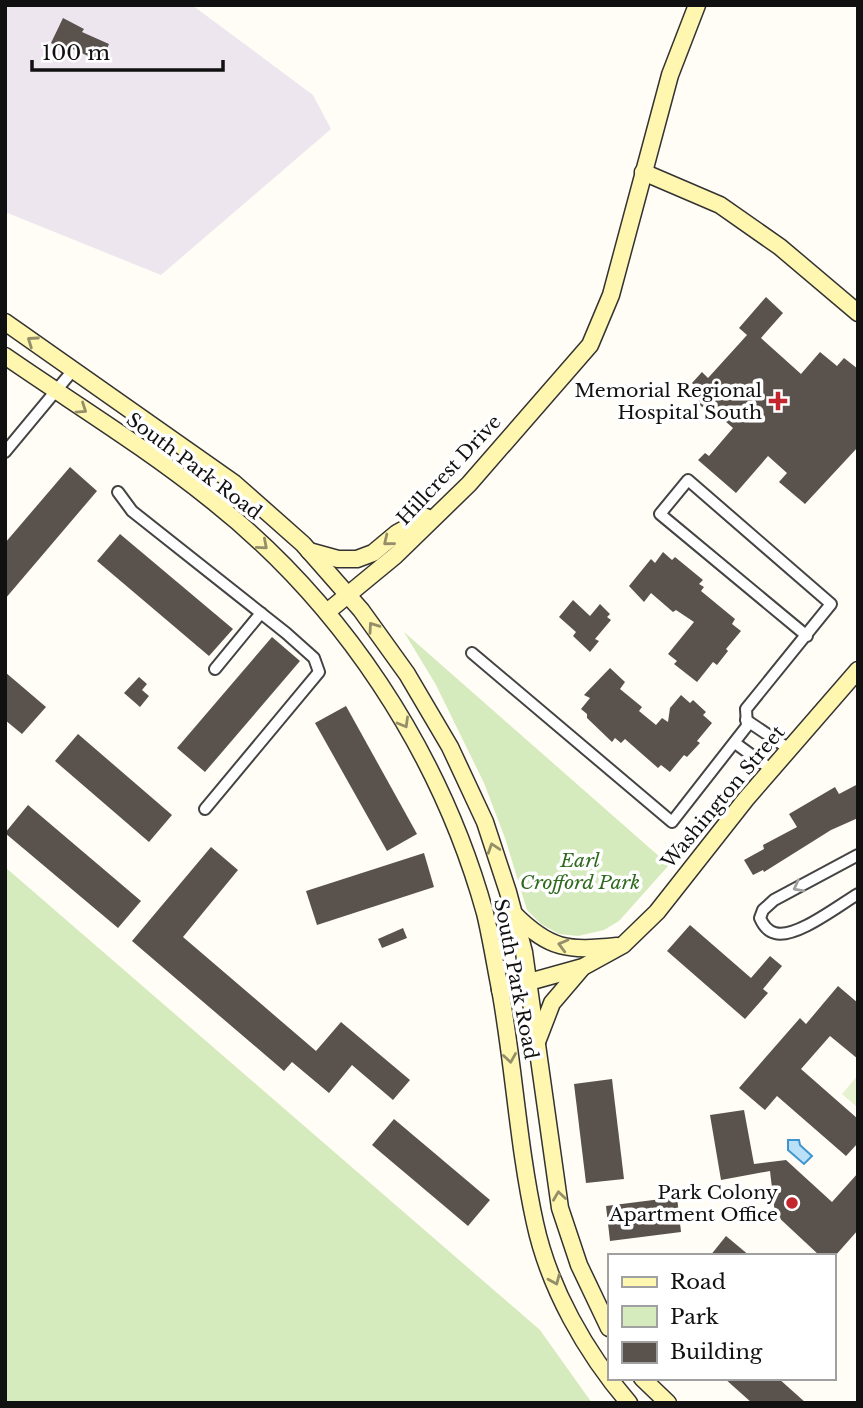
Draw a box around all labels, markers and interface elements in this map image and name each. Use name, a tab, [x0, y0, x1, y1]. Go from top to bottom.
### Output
scale bar	[32, 28, 222, 72]
text: 100 m	[42, 40, 110, 66]
one-way arrow	[27, 336, 40, 349]
place label: Memorial Regional Hospital South	[575, 379, 762, 424]
marker: Memorial Regional Hospital South	[768, 391, 788, 411]
one-way arrow	[74, 401, 87, 414]
street label: South Park Road	[122, 408, 266, 524]
street label: Hillcrest Drive	[392, 410, 506, 530]
one-way arrow	[383, 532, 396, 545]
one-way arrow	[255, 537, 268, 550]
one-way arrow	[369, 622, 382, 635]
one-way arrow	[395, 715, 408, 728]
street label: Washington Street	[656, 720, 790, 874]
one-way arrow	[487, 842, 501, 854]
park label: Earl Crofford Park	[520, 849, 640, 894]
one-way arrow	[792, 879, 805, 893]
street label: South Park Road	[489, 897, 543, 1061]
one-way arrow	[557, 939, 569, 953]
one-way arrow	[502, 1052, 517, 1064]
place label: Park Colony Apartment Office	[608, 1181, 778, 1226]
one-way arrow	[551, 1190, 566, 1202]
marker: Park Colony Apartment Office	[784, 1195, 800, 1211]
legend	[608, 1254, 835, 1380]
text: Road	[670, 1269, 726, 1295]
one-way arrow	[546, 1274, 560, 1286]
text: Park	[670, 1304, 719, 1330]
text: Building	[670, 1339, 763, 1365]

